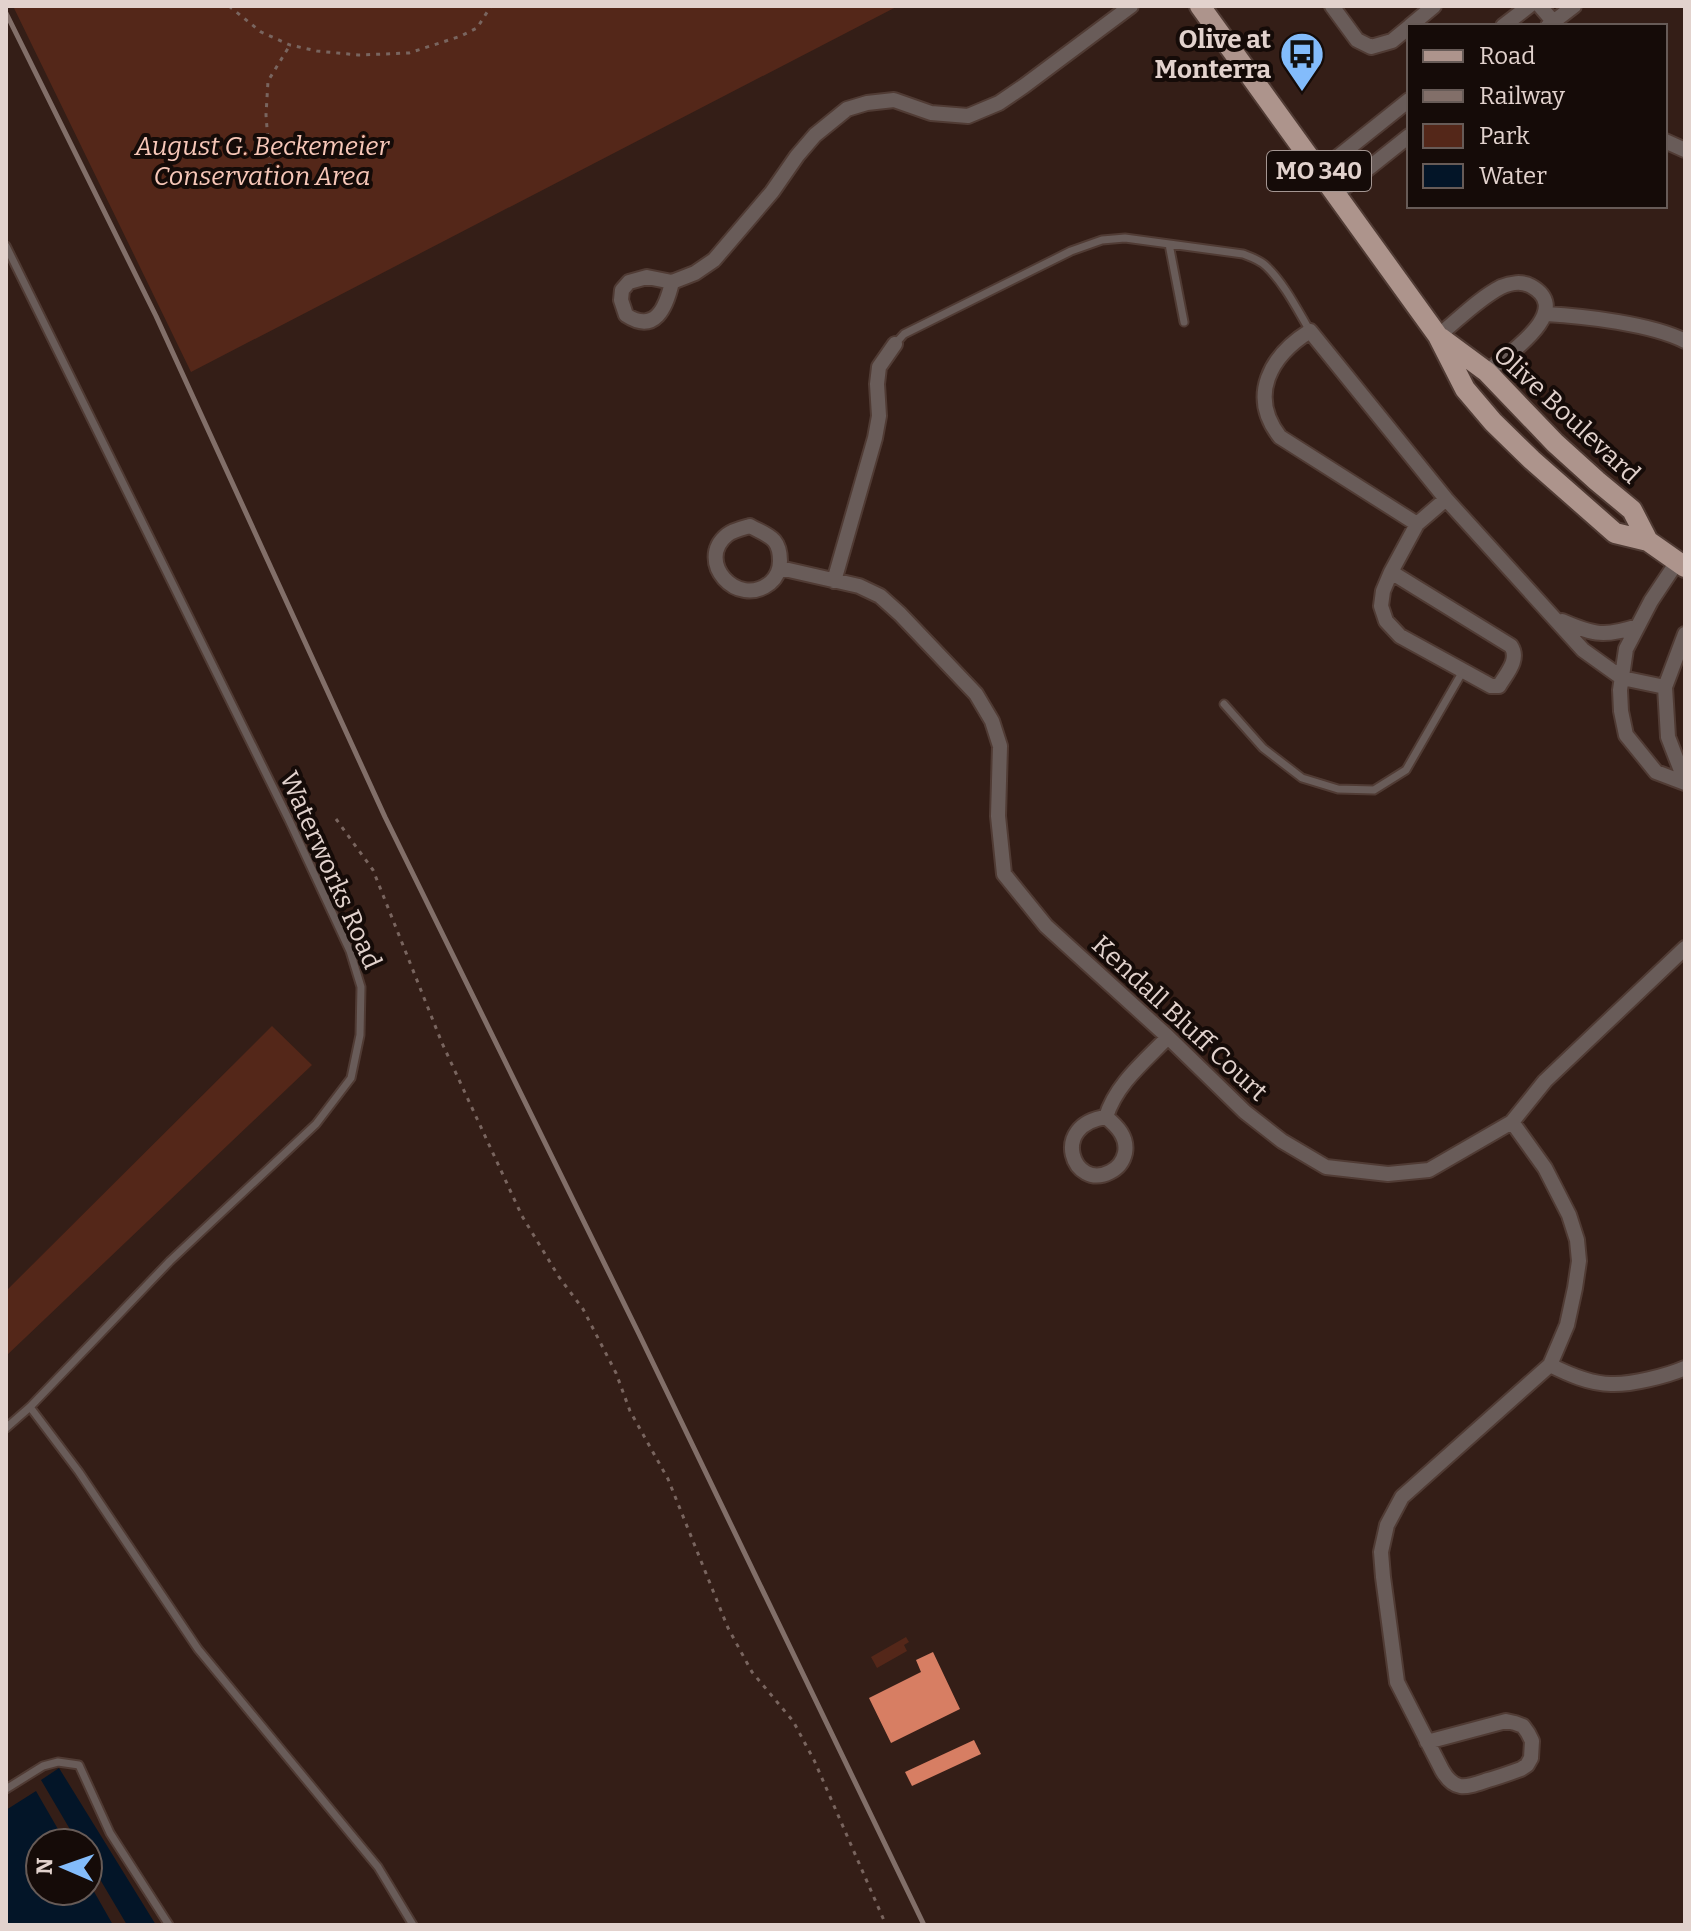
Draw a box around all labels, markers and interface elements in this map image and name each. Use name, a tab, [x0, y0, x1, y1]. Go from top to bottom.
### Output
place label: Olive at Monterra	[1155, 24, 1272, 85]
legend	[1407, 24, 1667, 208]
bus stop icon: Olive at Monterra	[1278, 30, 1326, 93]
text: Road	[1479, 42, 1535, 70]
text: Railway	[1479, 82, 1565, 110]
text: Park	[1479, 122, 1530, 150]
park label: August G. Beckemeier Conservation Area	[134, 131, 390, 192]
road number: MO 340	[1267, 151, 1371, 191]
text: Water	[1479, 162, 1547, 190]
street label: Olive Boulevard	[1487, 339, 1646, 490]
street label: Waterworks Road	[273, 767, 388, 974]
street label: Kendall Bluff Court	[1086, 929, 1274, 1108]
north arrow	[24, 1827, 104, 1907]
text: N	[31, 1857, 58, 1875]

